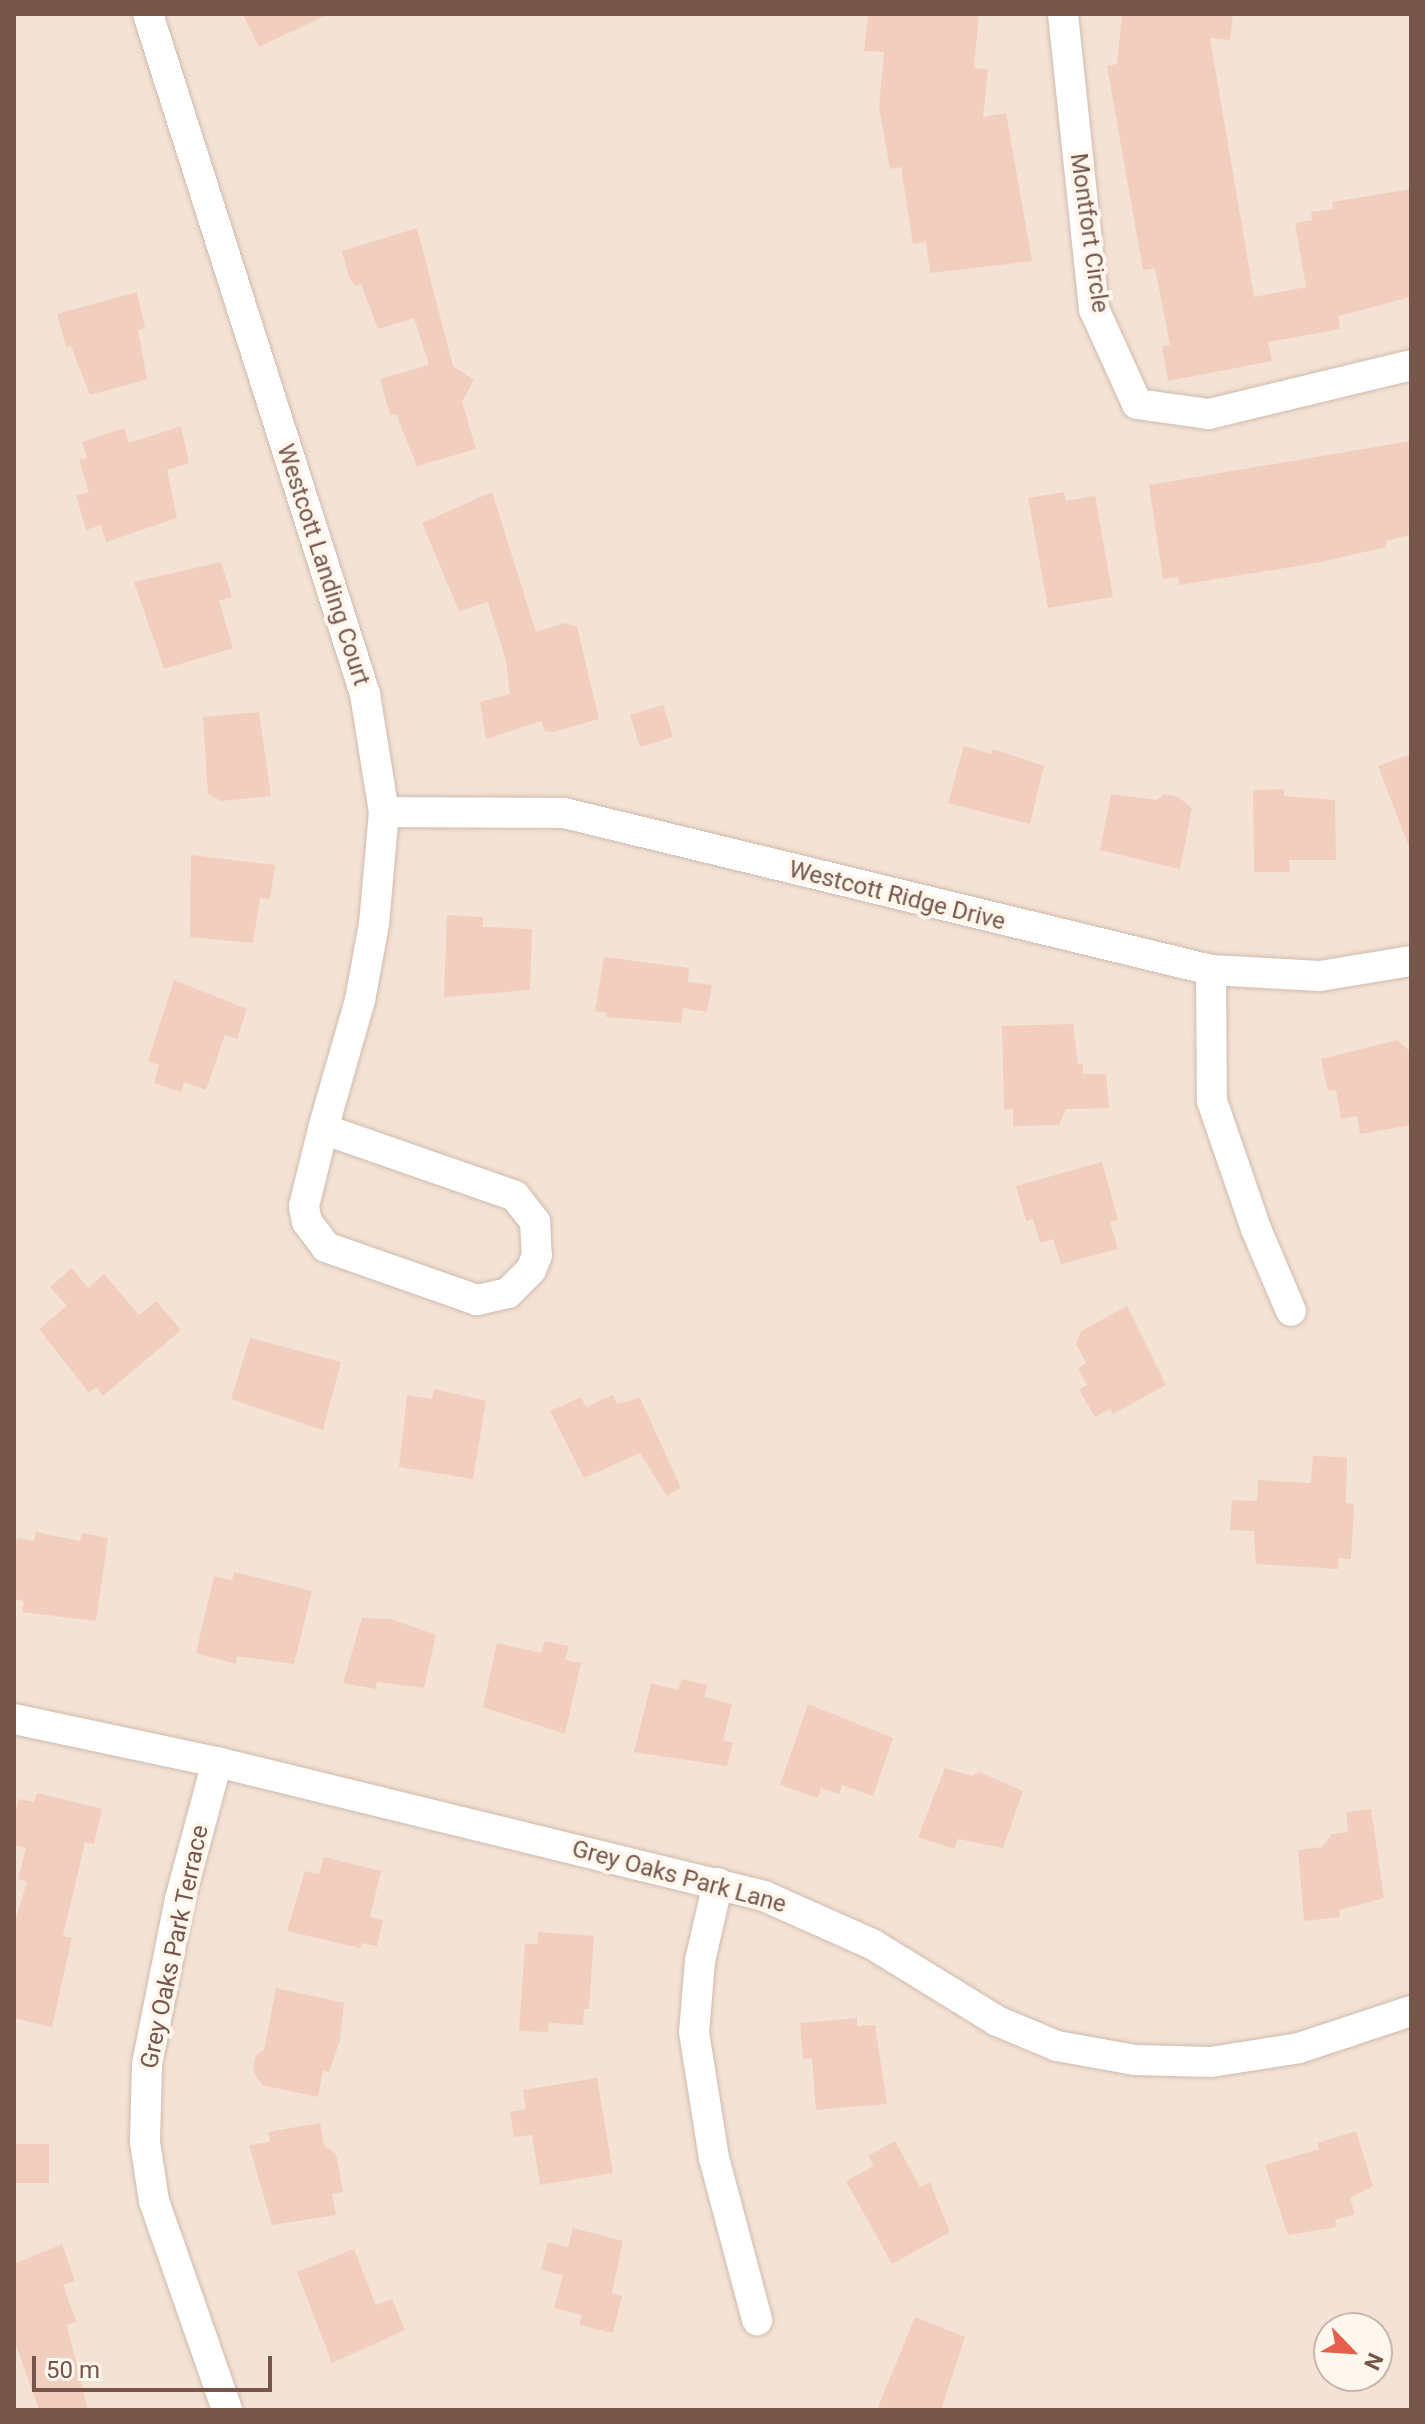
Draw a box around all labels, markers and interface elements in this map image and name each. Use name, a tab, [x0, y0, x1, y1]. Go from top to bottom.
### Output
street label: Montfort Circle	[1064, 151, 1114, 315]
street label: Westcott Landing Court	[270, 441, 376, 689]
street label: Westcott Ridge Drive	[786, 855, 1008, 937]
street label: Grey Oaks Park Terrace	[135, 1822, 215, 2072]
street label: Grey Oaks Park Lane	[569, 1835, 789, 1919]
north arrow	[1313, 2312, 1393, 2392]
scale bar	[36, 2340, 276, 2390]
text: N	[1359, 2349, 1388, 2374]
text: 50 m	[46, 2356, 100, 2384]

